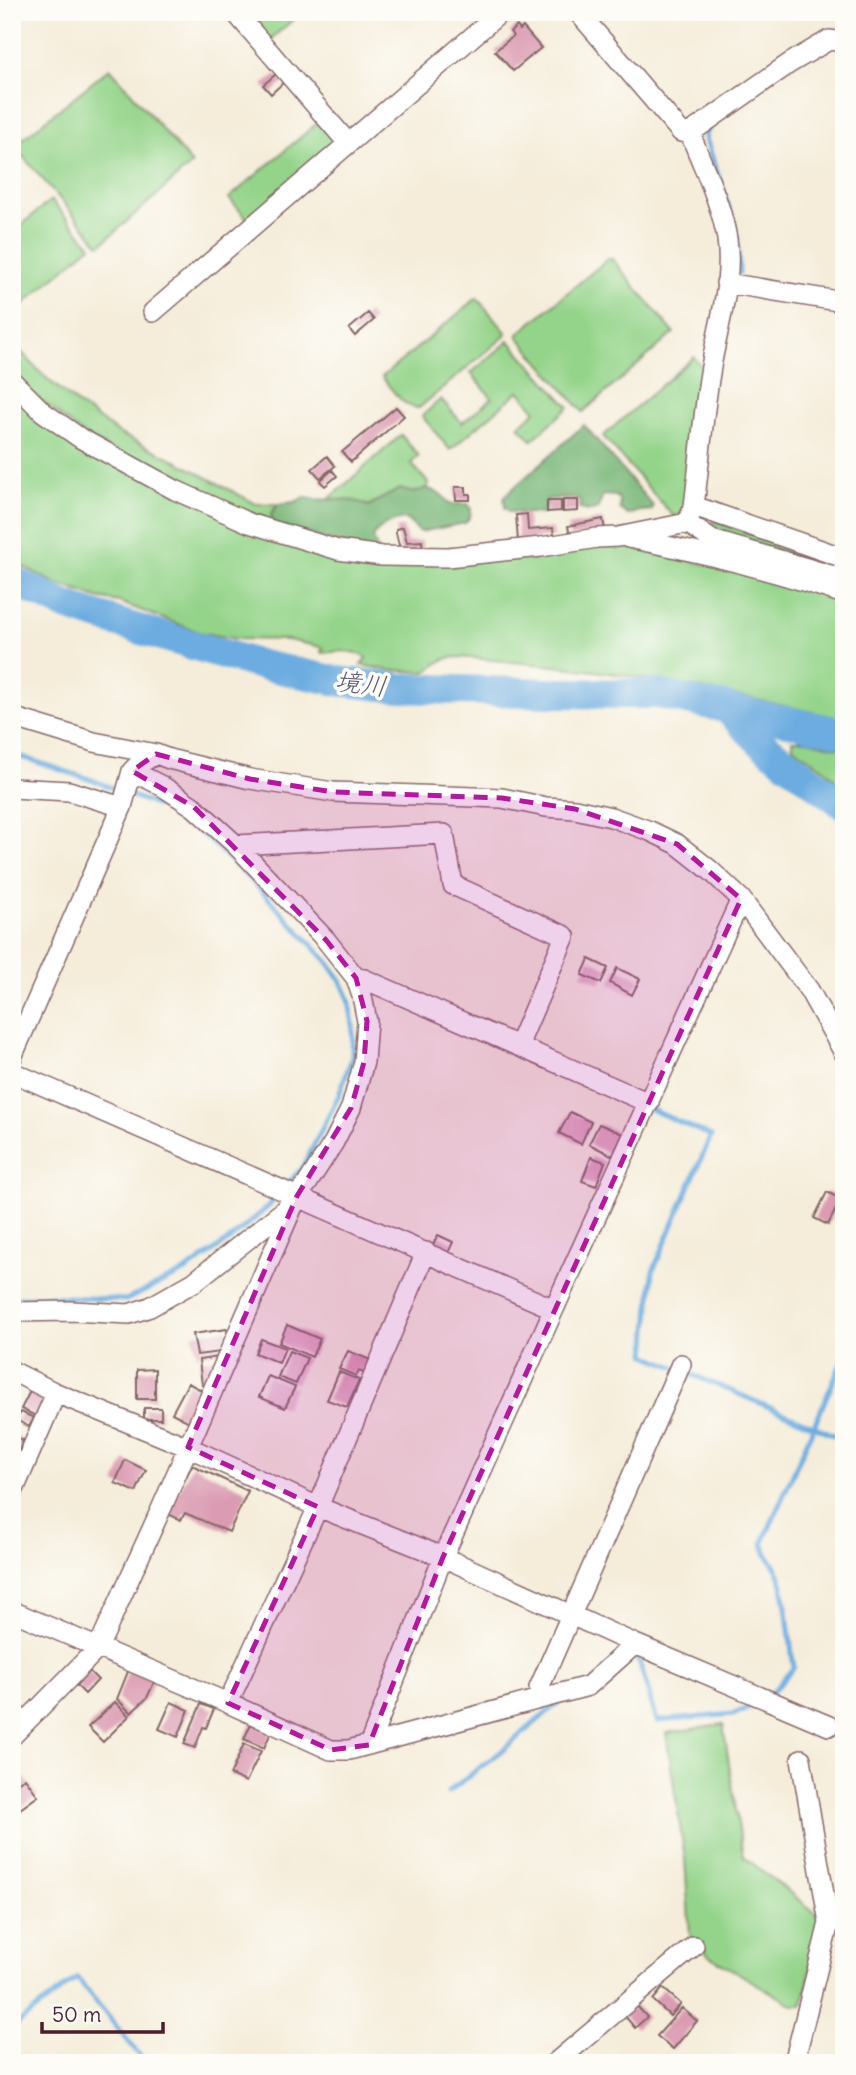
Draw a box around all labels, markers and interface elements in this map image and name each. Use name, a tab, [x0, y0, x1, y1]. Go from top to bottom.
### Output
water label: 境川	[333, 663, 389, 703]
scale bar	[42, 1991, 163, 2035]
text: 50 m	[52, 2001, 101, 2028]

